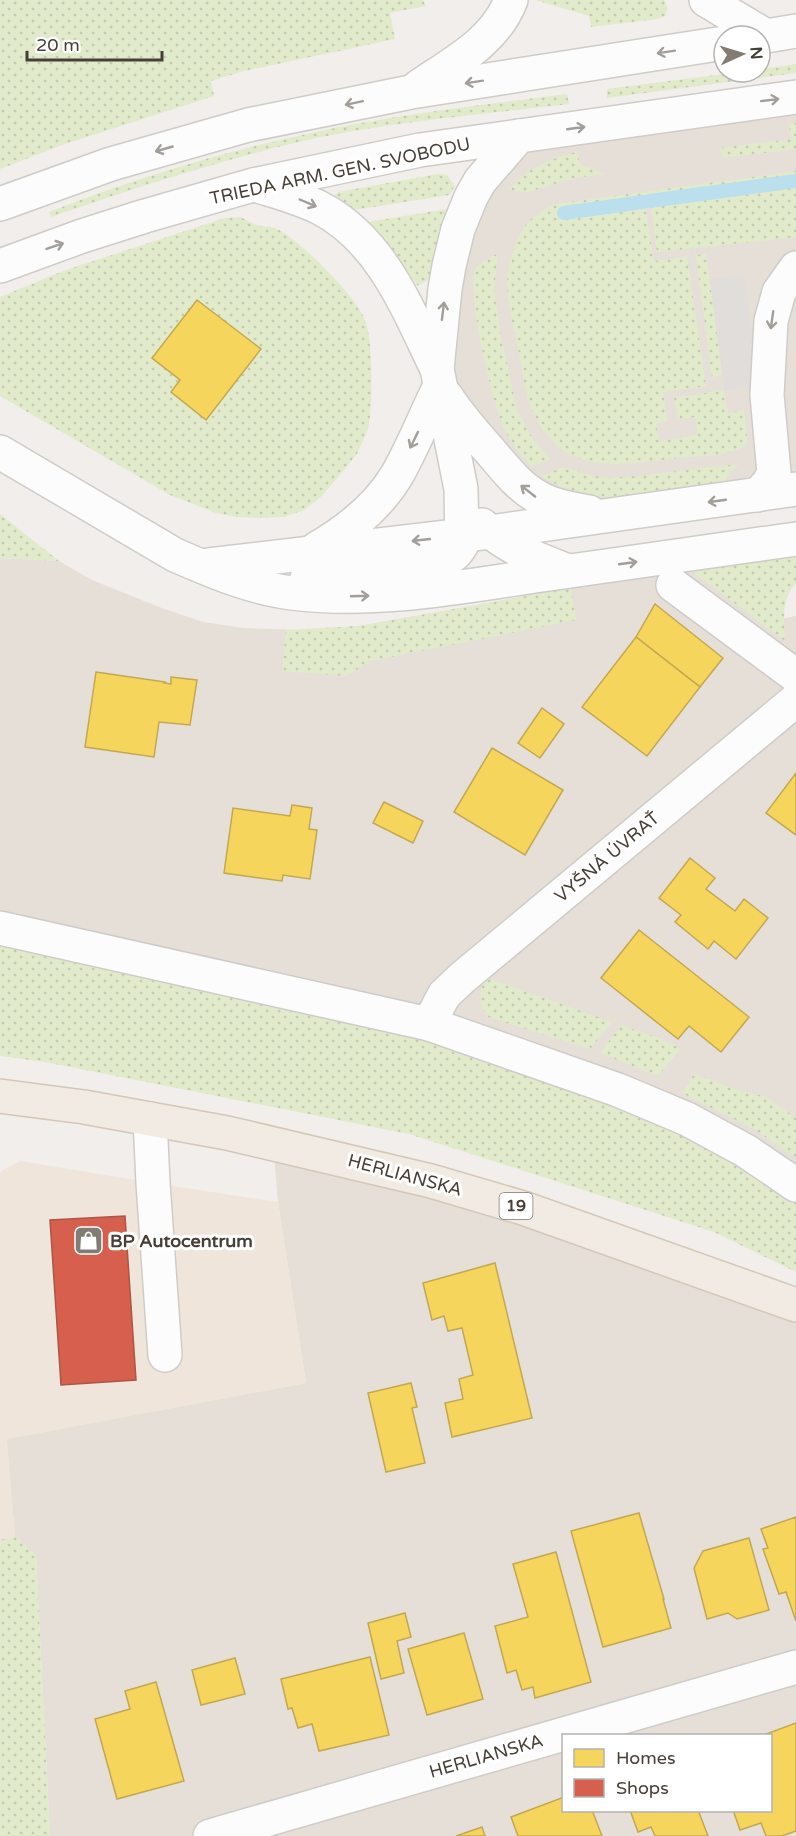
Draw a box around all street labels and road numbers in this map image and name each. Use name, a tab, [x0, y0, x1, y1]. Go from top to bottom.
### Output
street label: TRIEDA ARM. GEN. SVOBODU	[208, 133, 472, 209]
street label: VYŠNÁ ÚVRAŤ	[550, 807, 664, 907]
street label: HERLIANSKA	[345, 1149, 465, 1201]
road number: 19	[500, 1193, 532, 1219]
street label: HERLIANSKA	[426, 1729, 546, 1783]

